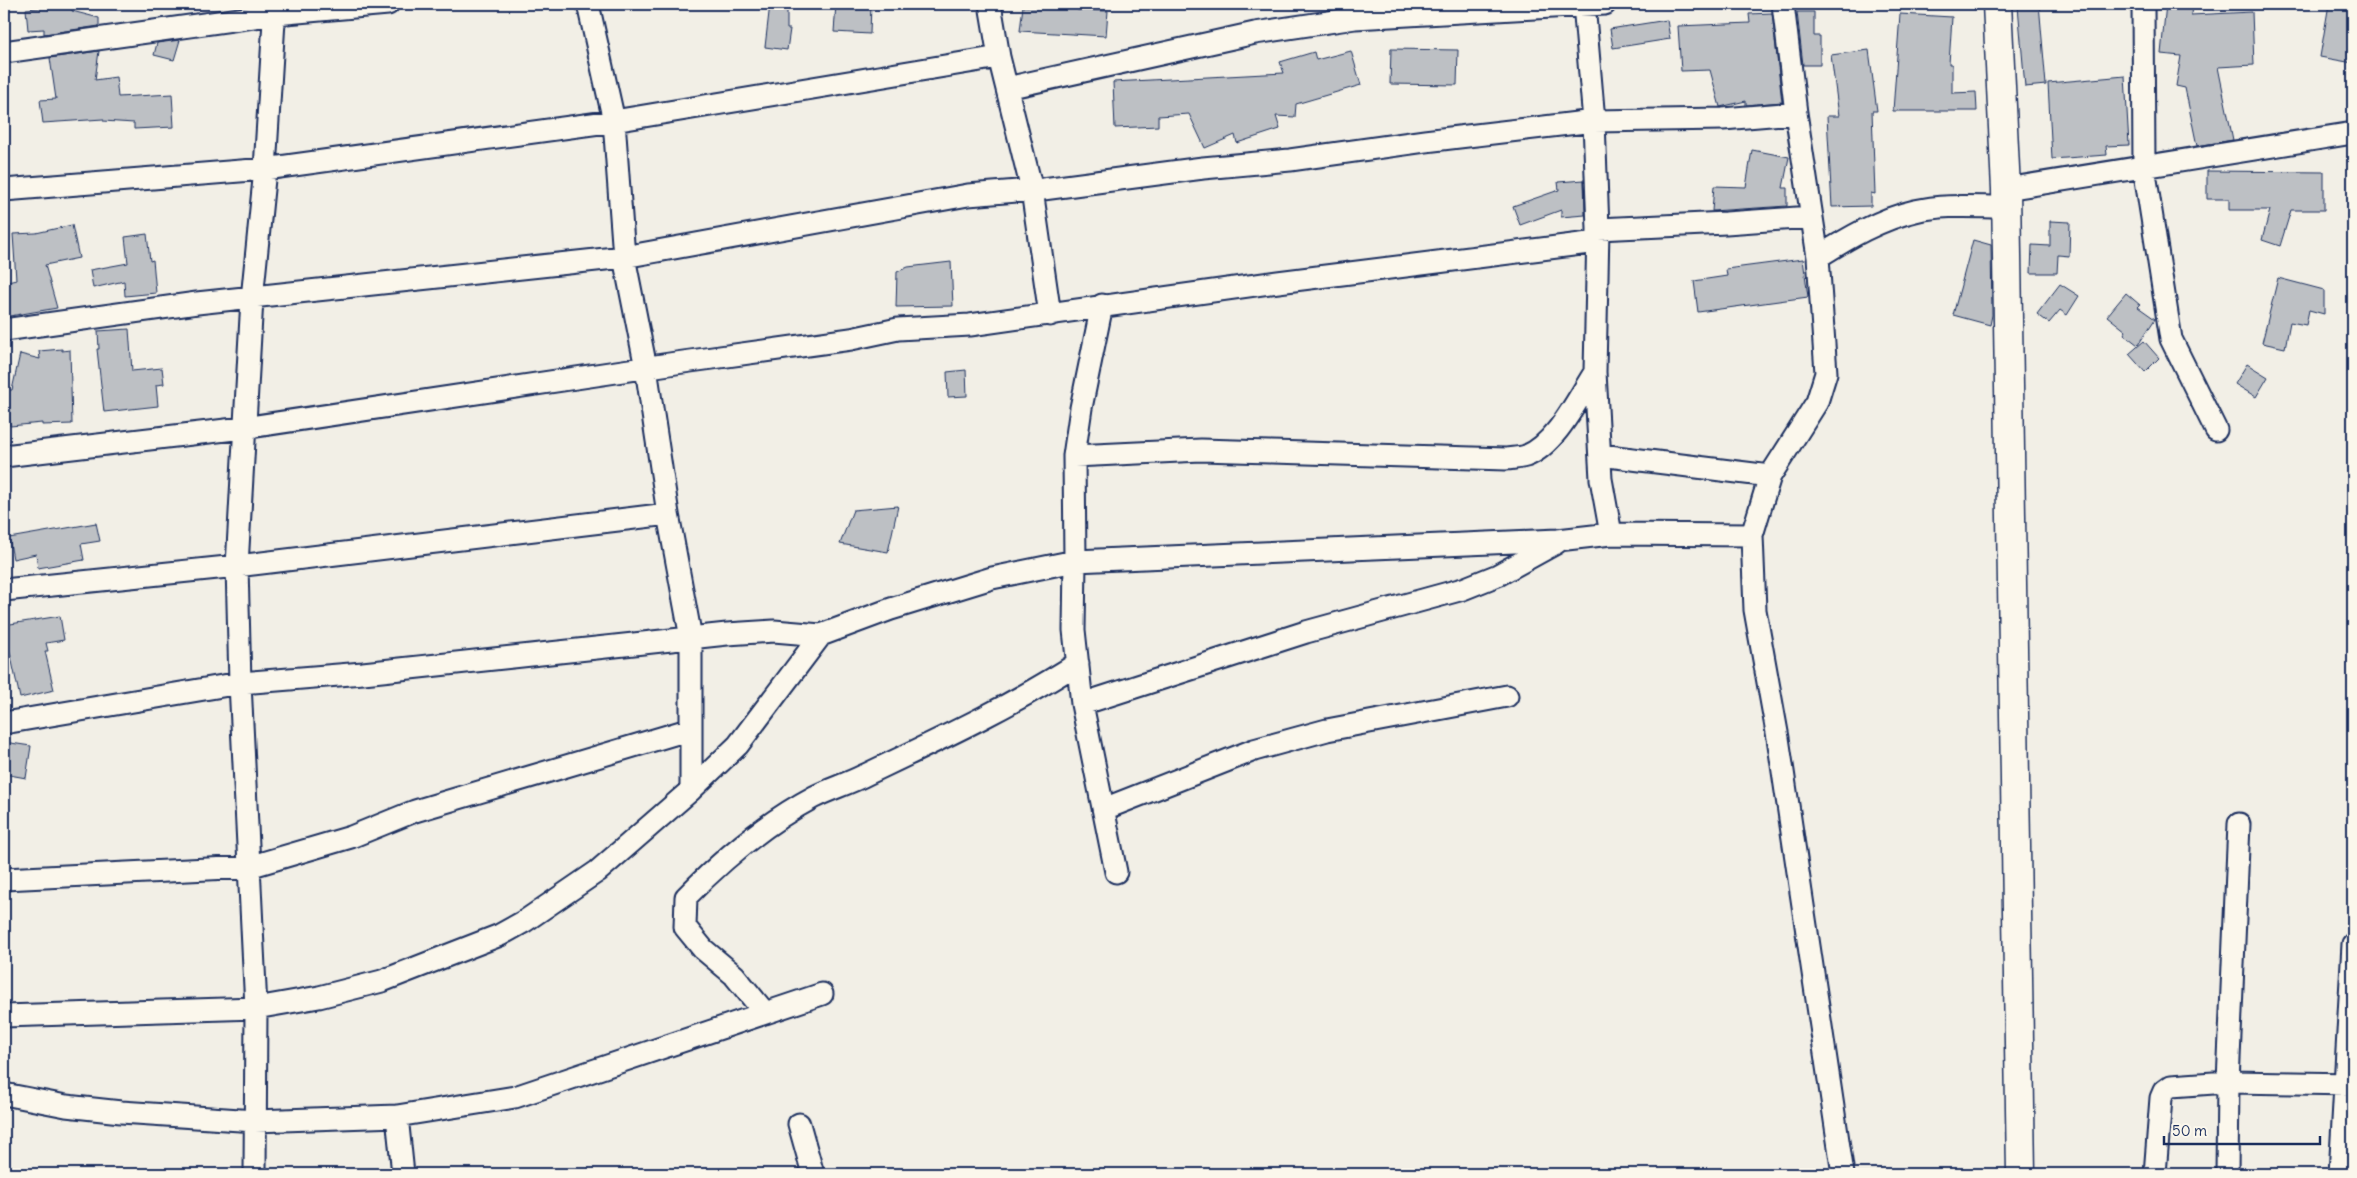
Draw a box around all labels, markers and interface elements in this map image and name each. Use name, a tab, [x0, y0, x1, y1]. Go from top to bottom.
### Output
scale bar	[2164, 1113, 2321, 1145]
text: 50 m	[2172, 1121, 2207, 1140]

